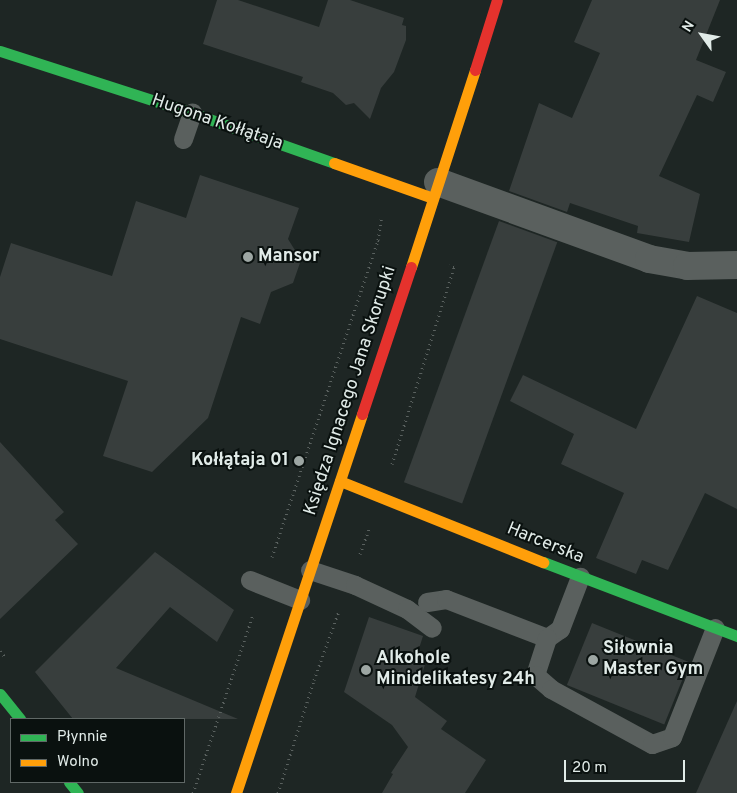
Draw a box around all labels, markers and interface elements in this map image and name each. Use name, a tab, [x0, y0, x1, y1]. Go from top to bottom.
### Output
north arrow	[677, 10, 727, 60]
text: N	[679, 18, 699, 36]
street label: Hugona Kołłątaja	[149, 90, 285, 156]
place label: Mansor	[258, 246, 320, 268]
marker: Mansor	[242, 251, 254, 263]
street label: Księdza Ignacego Jana Skorupki	[300, 264, 402, 518]
place label: Kołłątaja 01	[191, 450, 289, 472]
marker: Kołłątaja 01	[293, 455, 305, 467]
street label: Harcerska	[503, 519, 587, 569]
place label: Siłownia Master Gym	[603, 639, 703, 682]
place label: Alkohole Minidelikatesy 24h	[376, 649, 535, 692]
marker: Siłownia Master Gym	[587, 654, 599, 666]
marker: Alkohole Minidelikatesy 24h	[360, 664, 372, 676]
legend	[10, 718, 185, 783]
text: Płynnie	[57, 728, 107, 747]
scale bar	[567, 750, 688, 782]
text: Wolno	[57, 753, 99, 772]
text: 20 m	[572, 759, 607, 778]

